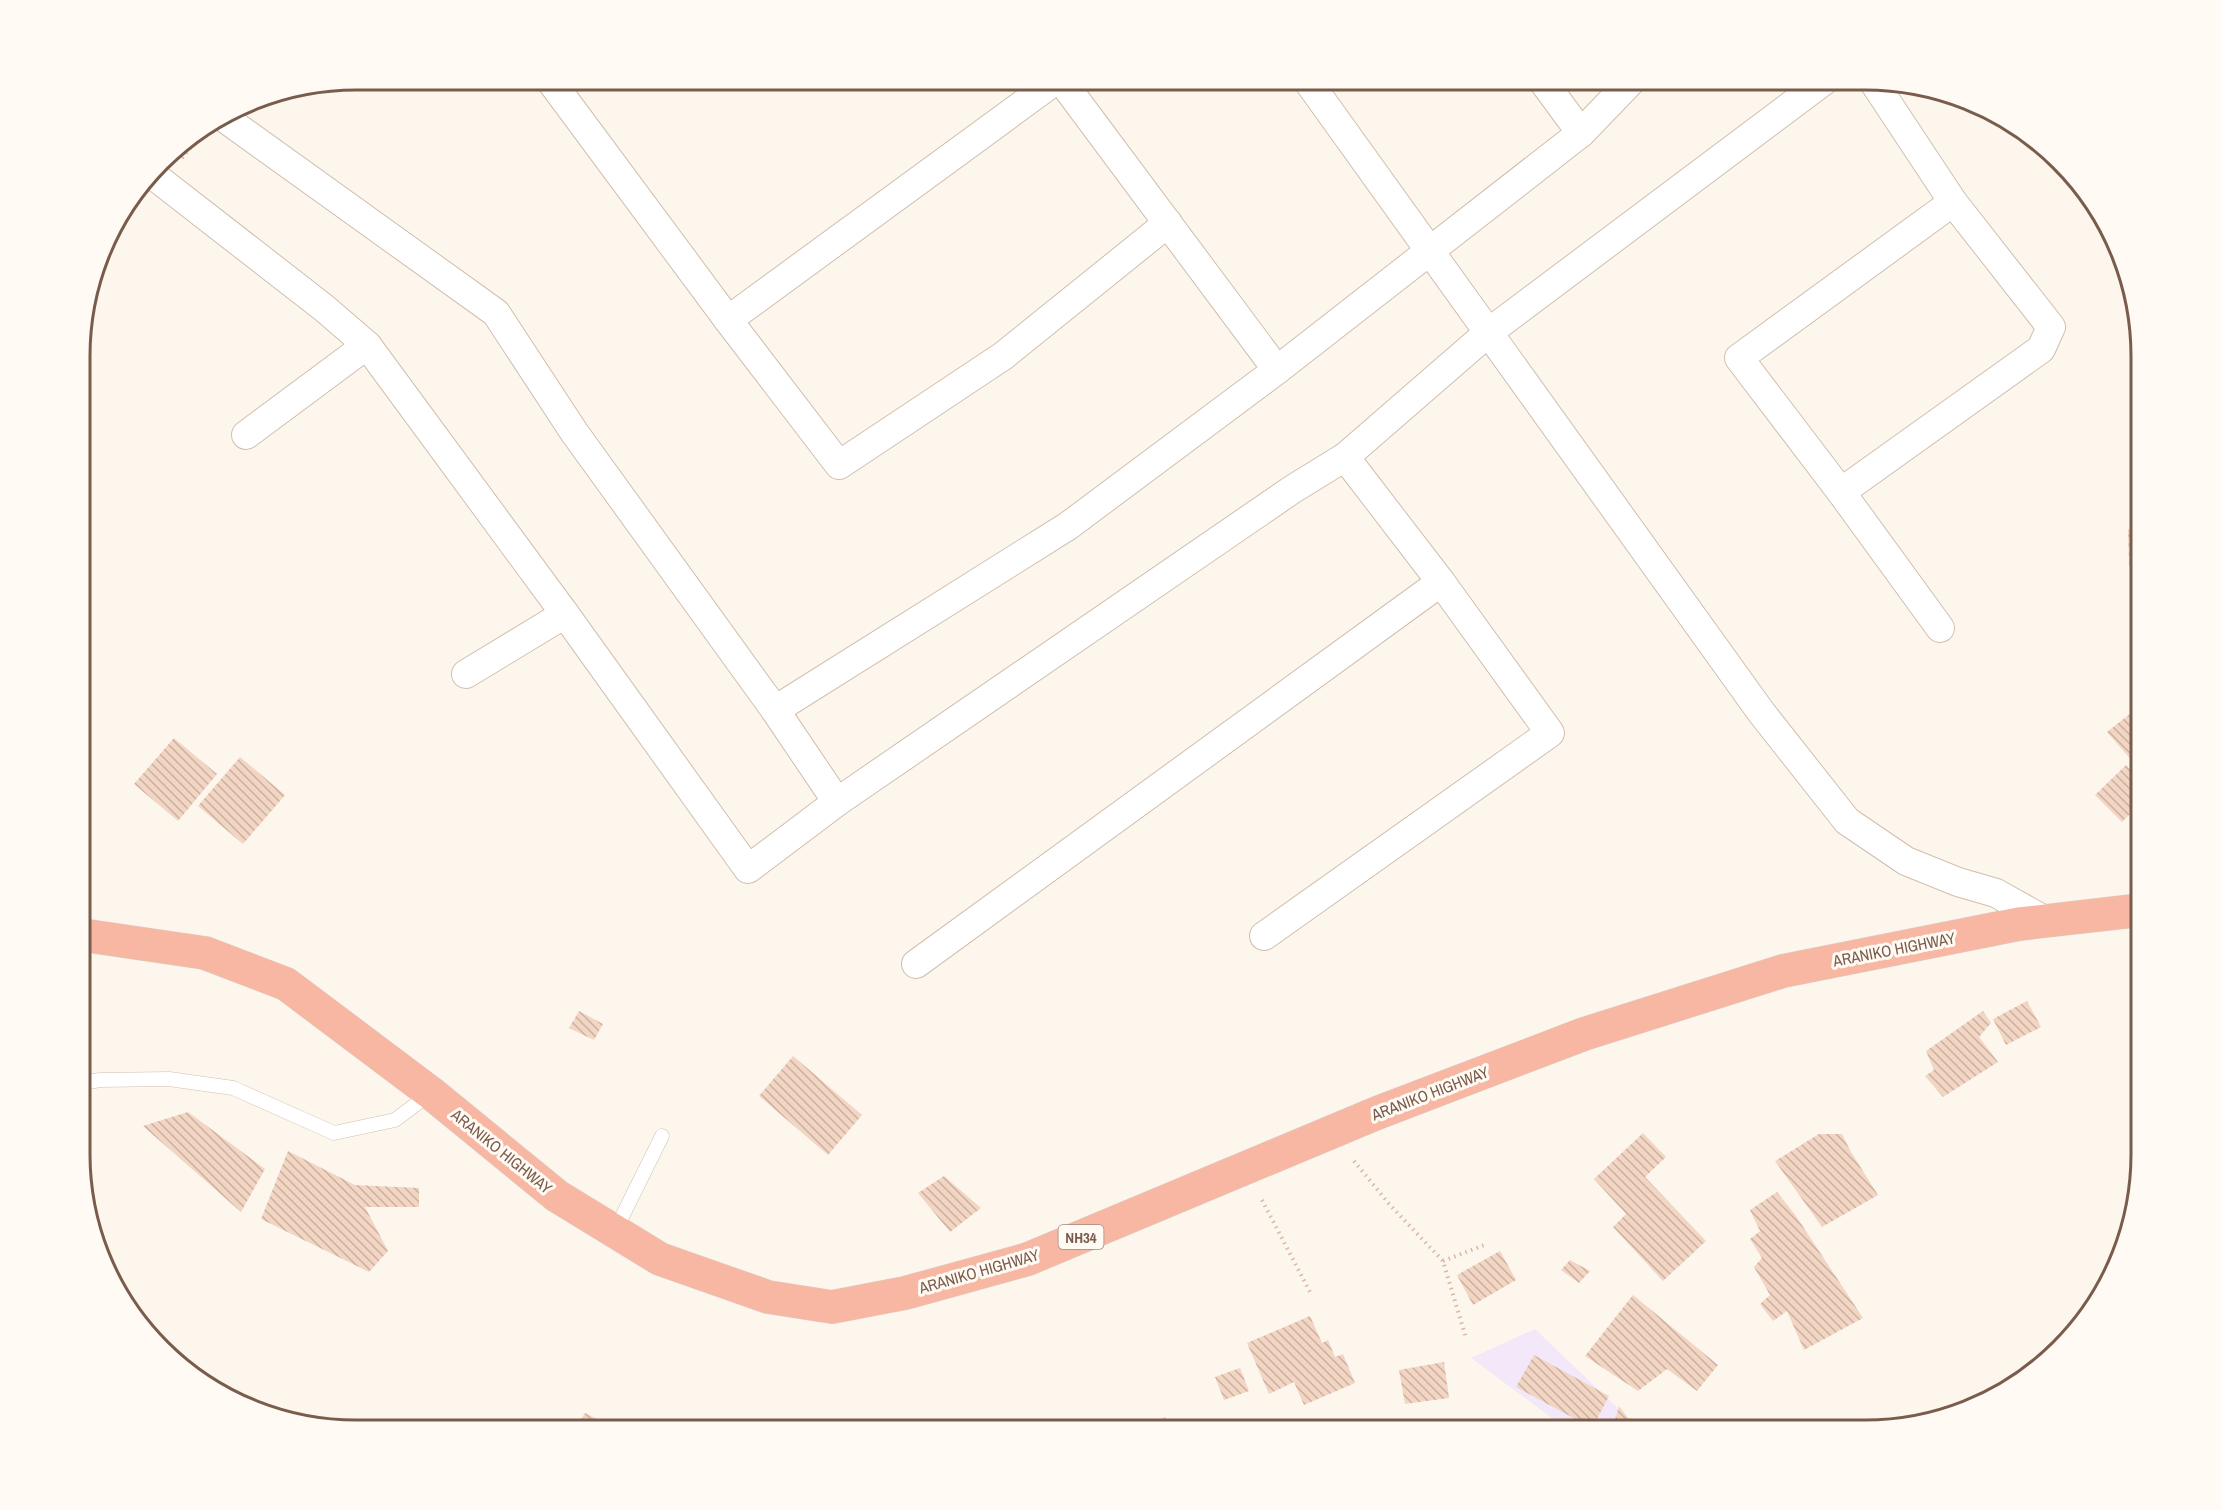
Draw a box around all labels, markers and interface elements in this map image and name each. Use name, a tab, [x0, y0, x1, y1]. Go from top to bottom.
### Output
street label: ARANIKO HIGHWAY	[1830, 926, 1957, 972]
street label: ARANIKO HIGHWAY	[1367, 1060, 1492, 1126]
street label: ARANIKO HIGHWAY	[446, 1103, 557, 1199]
road number: NH34	[1058, 1225, 1104, 1249]
street label: ARANIKO HIGHWAY	[915, 1243, 1042, 1299]

